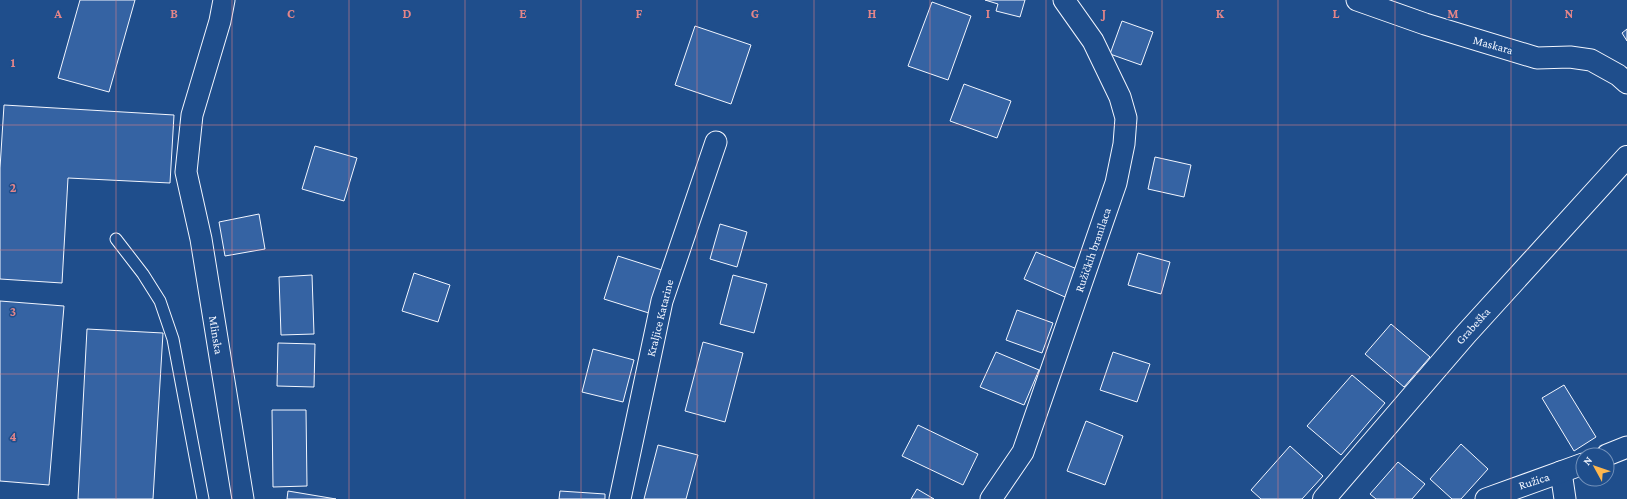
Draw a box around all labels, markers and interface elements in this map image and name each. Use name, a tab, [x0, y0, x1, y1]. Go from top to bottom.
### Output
text: A	[53, 6, 62, 21]
text: B	[170, 6, 178, 21]
text: C	[287, 6, 295, 21]
text: D	[403, 6, 412, 21]
text: E	[519, 6, 527, 21]
text: F	[636, 6, 643, 21]
text: G	[751, 6, 759, 21]
text: H	[868, 6, 877, 21]
text: I	[986, 6, 990, 21]
text: J	[1100, 6, 1106, 21]
text: K	[1216, 6, 1225, 21]
text: L	[1333, 6, 1340, 21]
text: M	[1447, 6, 1459, 21]
text: N	[1565, 6, 1574, 21]
street label: Maskara	[1471, 33, 1515, 58]
text: 1	[11, 55, 16, 70]
text: 2	[10, 180, 17, 195]
street label: Ružičkih branilaca	[1072, 206, 1114, 294]
street label: Kraljice Katarine	[644, 278, 676, 358]
text: 3	[10, 304, 16, 319]
street label: Grabeška	[1453, 304, 1493, 347]
street label: Mlinska	[206, 315, 226, 356]
text: 4	[9, 429, 17, 444]
north arrow	[1575, 447, 1615, 487]
text: N	[1580, 453, 1595, 467]
street label: Ružica	[1517, 469, 1552, 493]

